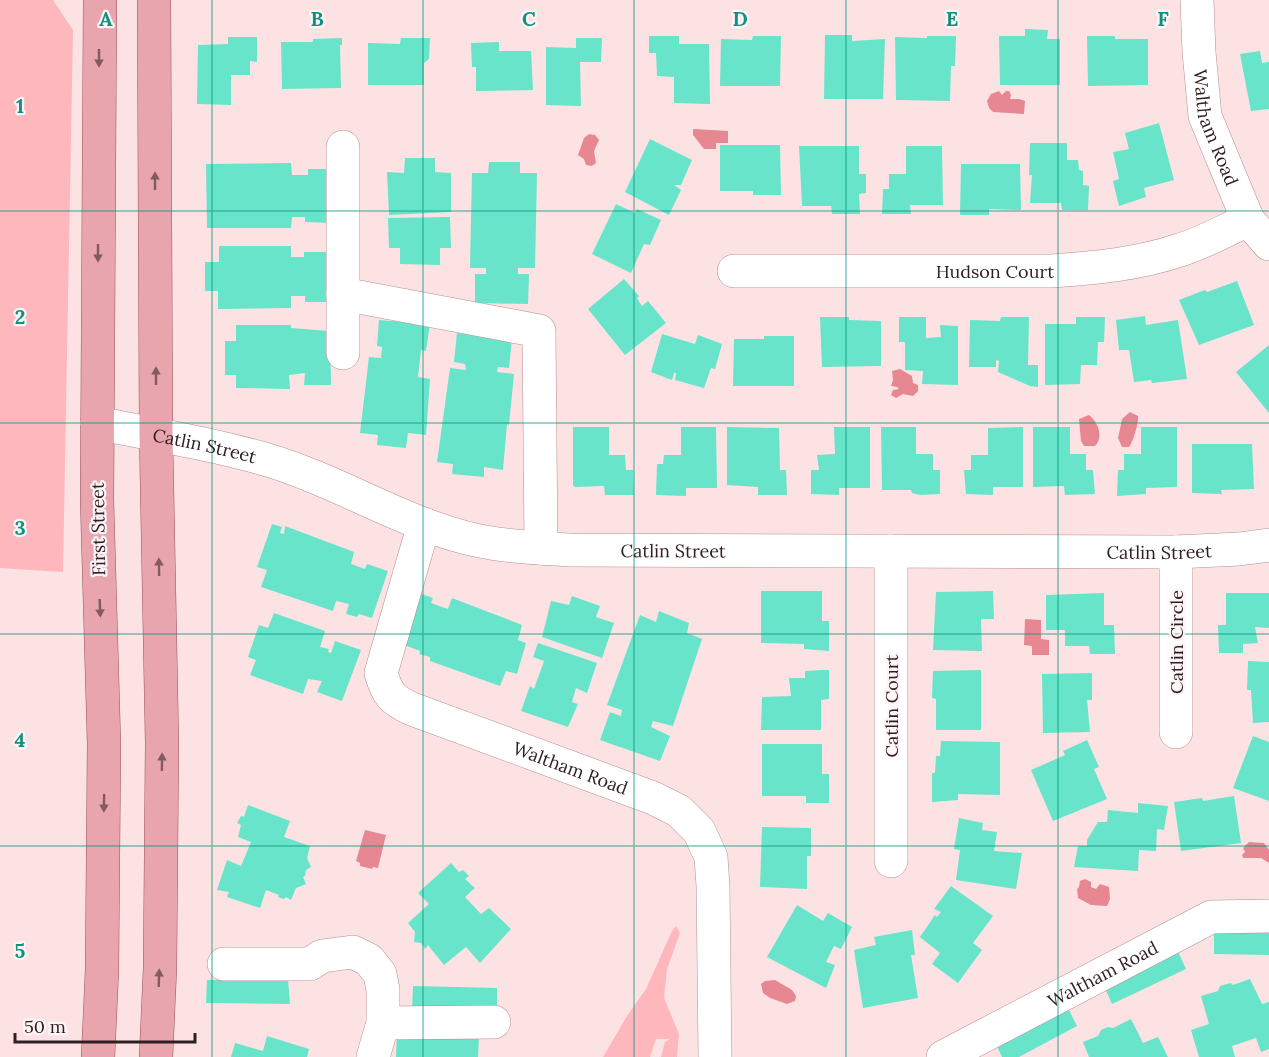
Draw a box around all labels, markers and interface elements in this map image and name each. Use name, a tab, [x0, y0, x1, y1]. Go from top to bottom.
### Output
text: A	[99, 6, 113, 31]
text: B	[310, 6, 324, 31]
text: C	[522, 6, 536, 31]
text: D	[732, 6, 748, 31]
text: E	[946, 6, 958, 31]
text: F	[1157, 6, 1169, 31]
one-way arrow	[94, 49, 104, 68]
street label: Waltham Road	[1189, 68, 1244, 189]
text: 1	[16, 93, 24, 118]
one-way arrow	[150, 172, 160, 191]
one-way arrow	[93, 244, 103, 263]
street label: Hudson Court	[936, 260, 1054, 283]
text: 2	[15, 304, 25, 329]
one-way arrow	[151, 367, 161, 386]
street label: Catlin Street	[151, 423, 259, 468]
street label: First Street	[86, 482, 110, 576]
text: 3	[14, 515, 26, 540]
street label: Catlin Street	[620, 539, 726, 562]
street label: Catlin Street	[1106, 539, 1212, 564]
one-way arrow	[154, 557, 164, 576]
street label: Catlin Circle	[1165, 590, 1188, 694]
one-way arrow	[95, 598, 105, 617]
street label: Catlin Court	[880, 654, 903, 758]
text: 4	[15, 727, 26, 752]
street label: Waltham Road	[510, 736, 632, 799]
one-way arrow	[157, 752, 167, 771]
one-way arrow	[99, 793, 109, 812]
street label: Waltham Road	[1044, 935, 1162, 1012]
text: 5	[15, 938, 26, 963]
one-way arrow	[155, 968, 164, 987]
scale bar	[15, 1006, 195, 1044]
text: 50 m	[24, 1015, 66, 1038]

